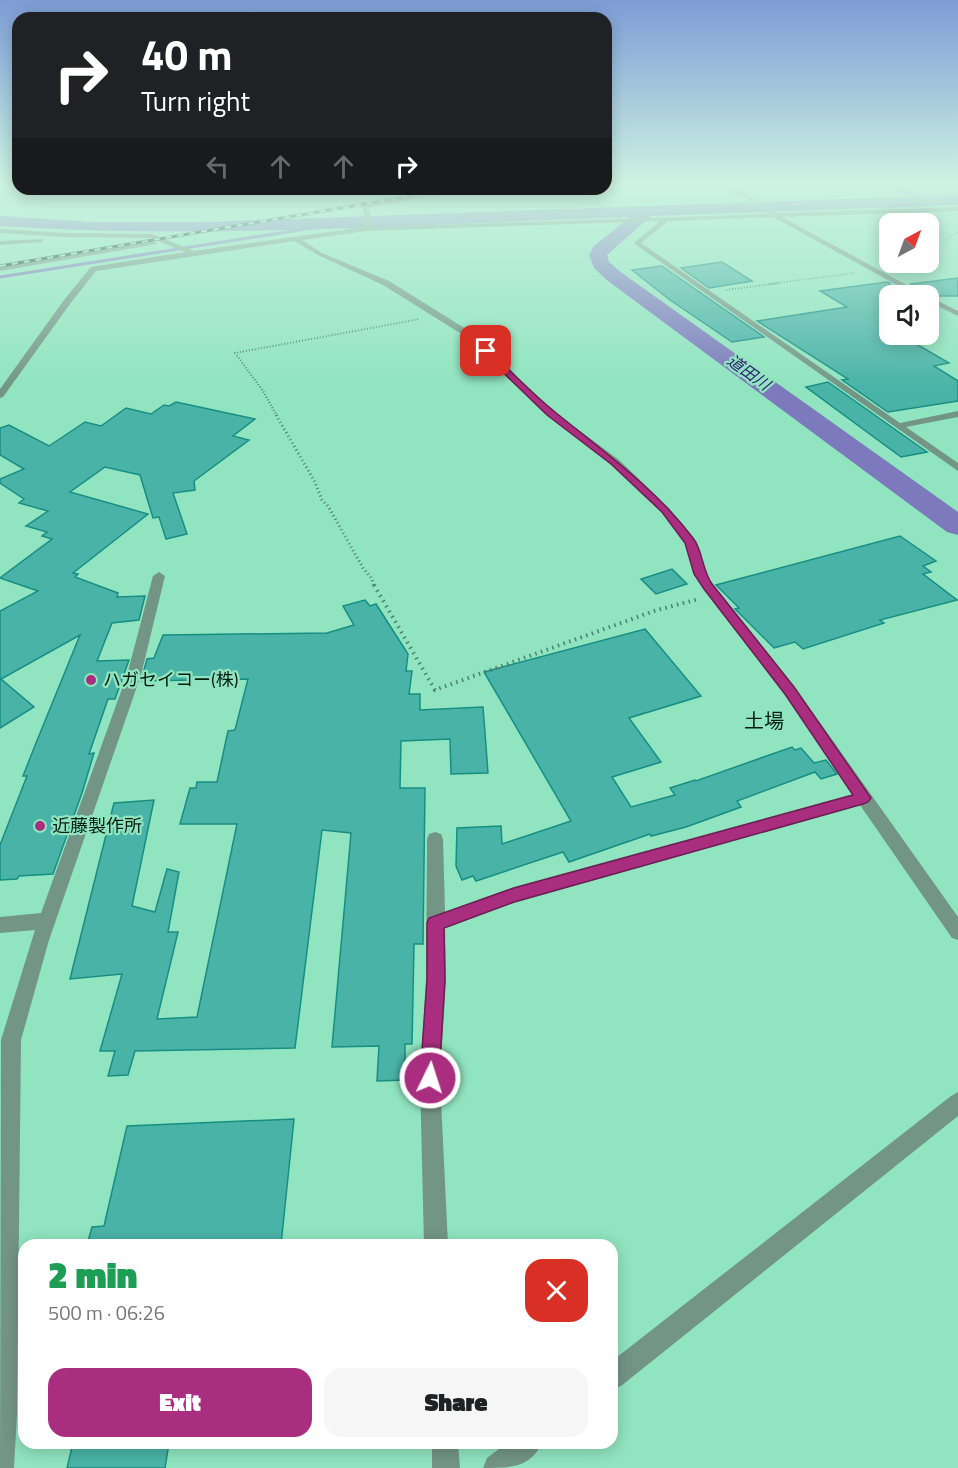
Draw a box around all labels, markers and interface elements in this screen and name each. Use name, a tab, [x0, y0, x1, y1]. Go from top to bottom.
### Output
text: 40 m	[141, 22, 233, 86]
icon: right	[42, 36, 120, 114]
text: Turn right	[141, 80, 250, 121]
icon: left	[201, 150, 234, 183]
icon: ahead	[264, 150, 297, 183]
icon: ahead	[327, 150, 360, 183]
icon: right	[390, 150, 423, 183]
north arrow	[879, 213, 939, 273]
map controls	[879, 213, 939, 345]
button: sound	[879, 285, 939, 345]
pin	[460, 325, 511, 376]
icon: arrive	[469, 334, 502, 367]
water label: 道田川	[723, 348, 777, 397]
place label: ハガセイコー(株)	[103, 666, 239, 693]
marker: ハガセイコー(株)	[84, 673, 98, 687]
district label: 土場	[744, 705, 784, 736]
place label: 近藤製作所	[52, 812, 142, 839]
marker: 近藤製作所	[33, 819, 47, 833]
position arrow	[398, 1046, 462, 1110]
text: 2 min	[48, 1247, 137, 1302]
button: close	[525, 1259, 588, 1322]
text: 500 m · 06:26	[48, 1297, 165, 1328]
button: Exit	[48, 1368, 312, 1437]
button: Share	[324, 1368, 588, 1437]

